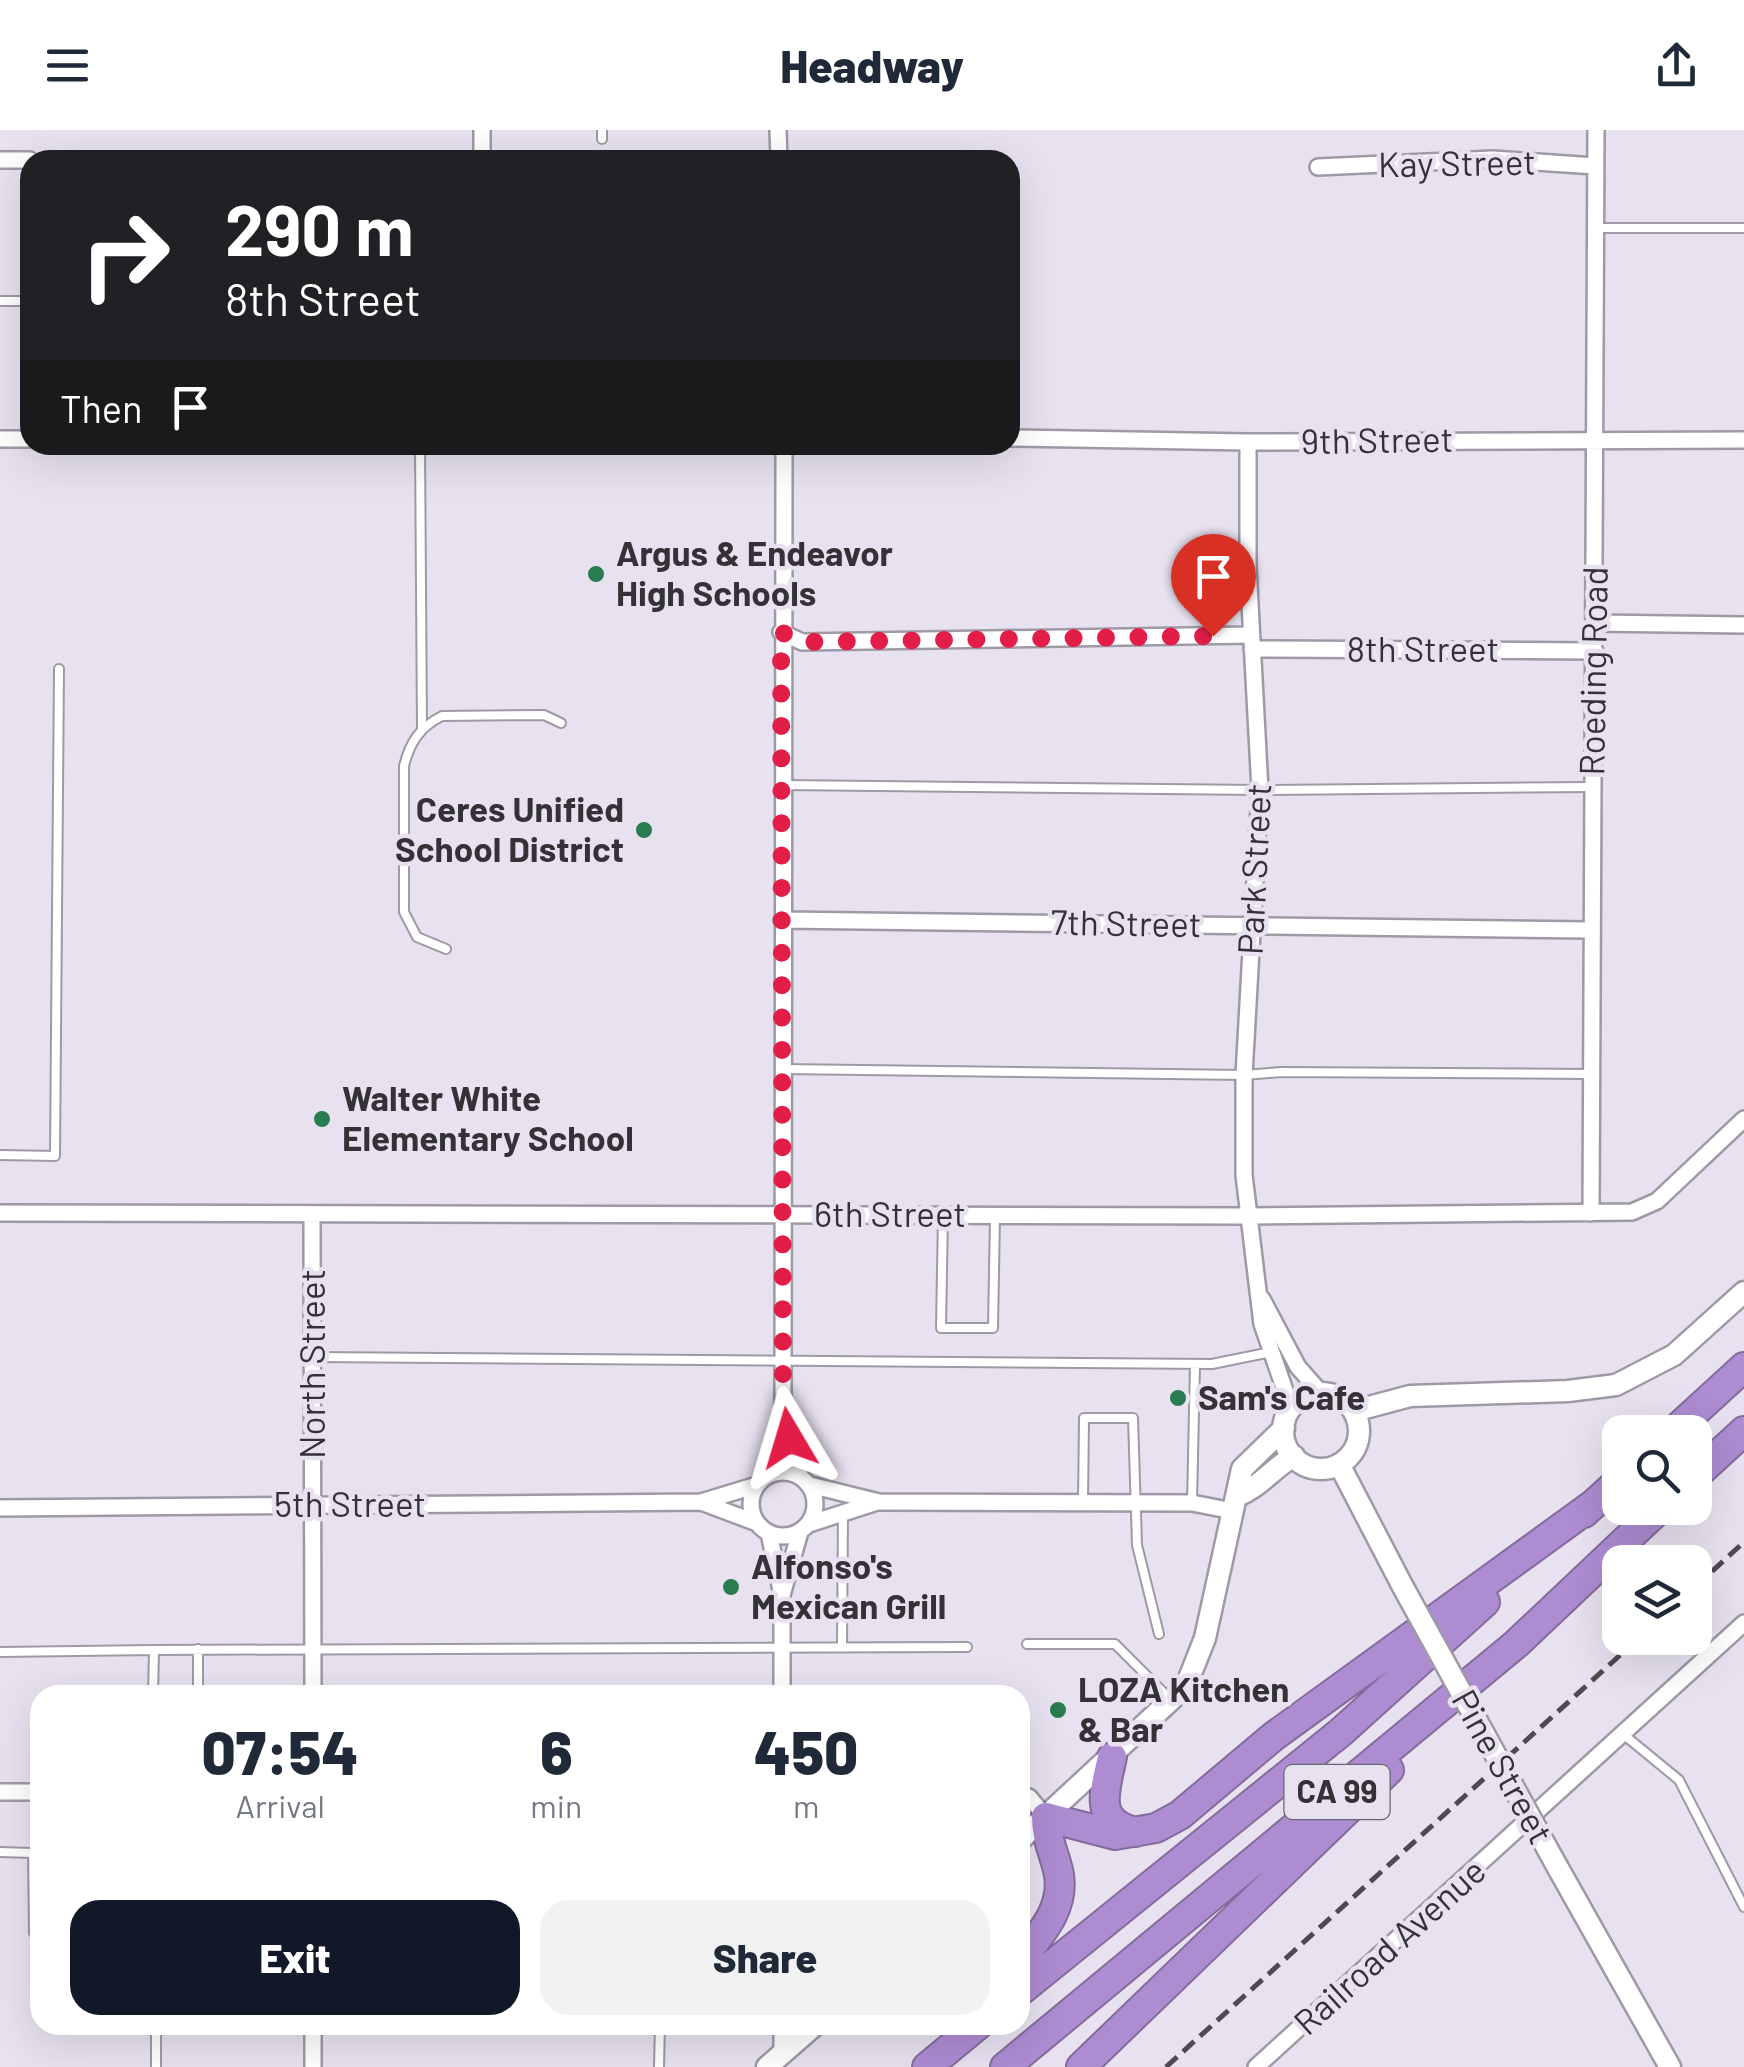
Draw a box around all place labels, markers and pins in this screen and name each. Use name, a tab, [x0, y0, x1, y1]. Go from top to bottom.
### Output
place label: Argus & Endeavor High Schools	[616, 531, 894, 613]
pin	[1171, 534, 1256, 637]
marker: Argus & Endeavor High Schools	[585, 563, 607, 585]
place label: Ceres Unified School District	[395, 787, 624, 869]
marker: Ceres Unified School District	[633, 819, 655, 841]
place label: Walter White Elementary School	[342, 1076, 634, 1158]
marker: Walter White Elementary School	[311, 1108, 333, 1130]
place label: Sam's Cafe	[1198, 1375, 1365, 1417]
marker: Sam's Cafe	[1167, 1387, 1189, 1409]
place label: Alfonso's Mexican Grill	[751, 1544, 946, 1626]
marker: Alfonso's Mexican Grill	[720, 1576, 742, 1598]
place label: LOZA Kitchen & Bar	[1078, 1667, 1289, 1749]
marker: LOZA Kitchen & Bar	[1047, 1699, 1069, 1721]

